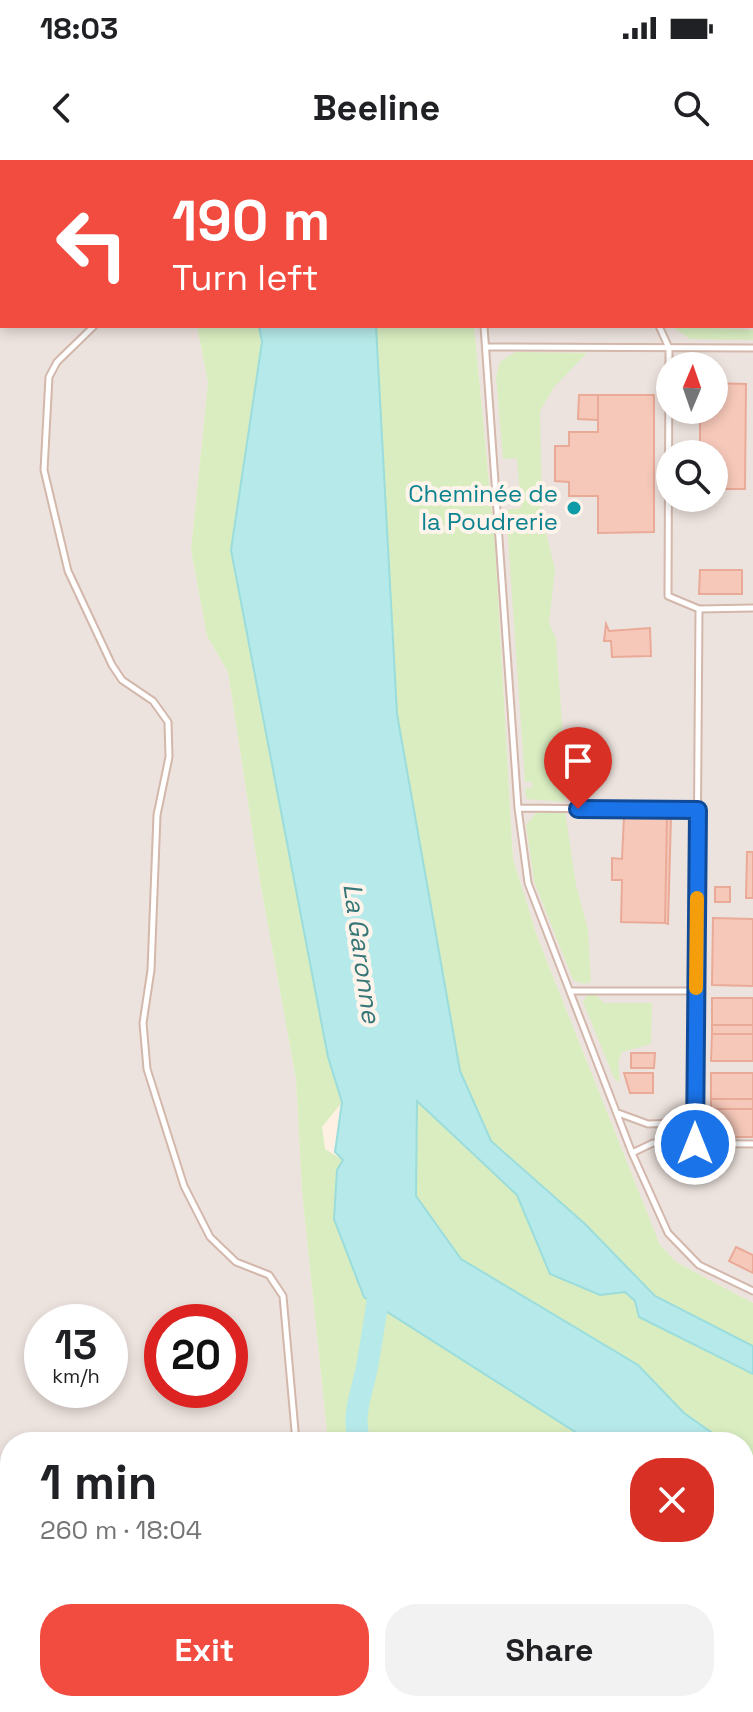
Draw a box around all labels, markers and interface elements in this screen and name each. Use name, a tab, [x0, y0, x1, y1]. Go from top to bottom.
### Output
text: 18:03	[40, 9, 118, 48]
text: Beeline	[313, 85, 440, 131]
icon: back	[40, 86, 84, 130]
icon: search	[669, 86, 713, 130]
text: 190 m	[172, 185, 330, 256]
icon: left	[40, 192, 144, 296]
text: Turn left	[172, 255, 319, 301]
north arrow	[656, 352, 728, 424]
map controls	[656, 352, 728, 512]
button: search	[656, 440, 728, 512]
place label: Cheminée de la Poudrerie	[408, 478, 558, 537]
marker: Cheminée de la Poudrerie	[565, 499, 583, 517]
pin	[544, 727, 612, 809]
icon: arrive	[556, 739, 600, 783]
water label: La Garonne	[335, 881, 389, 1027]
position arrow	[653, 1102, 737, 1186]
speed limit sign: 20	[144, 1304, 248, 1408]
text: 13	[55, 1320, 97, 1371]
text: km/h	[52, 1363, 100, 1389]
text: 1 min	[40, 1452, 157, 1513]
button: close	[630, 1458, 714, 1542]
text: 260 m · 18:04	[40, 1513, 202, 1547]
button: Exit	[40, 1604, 369, 1696]
button: Share	[385, 1604, 714, 1696]

